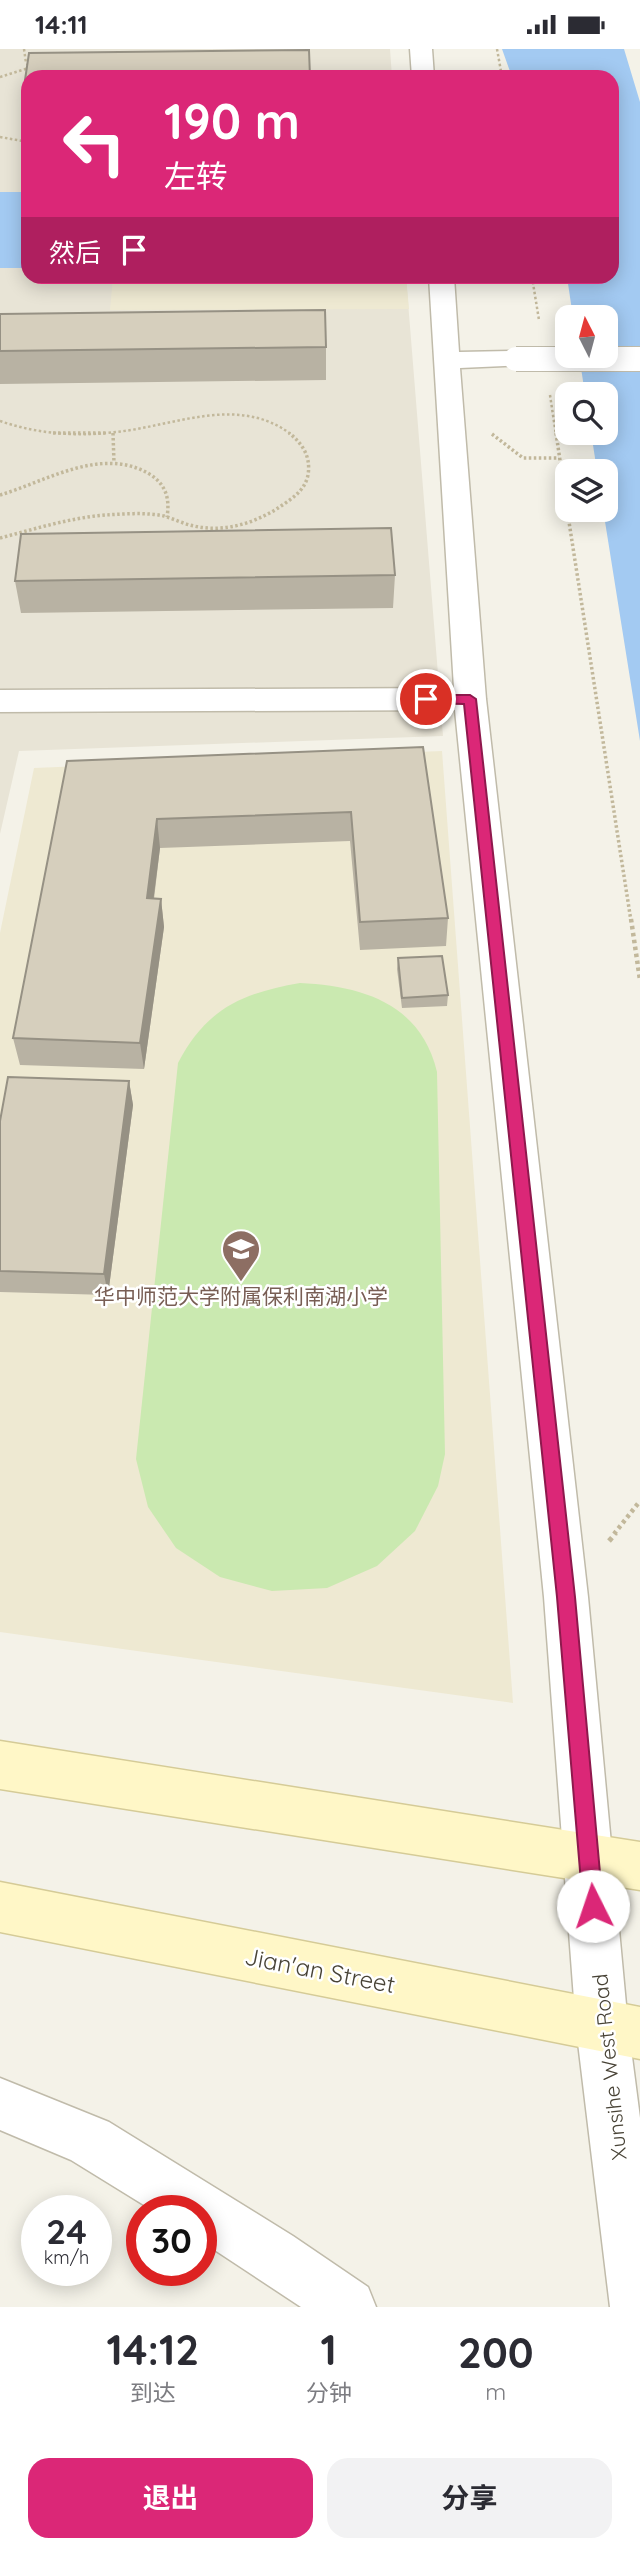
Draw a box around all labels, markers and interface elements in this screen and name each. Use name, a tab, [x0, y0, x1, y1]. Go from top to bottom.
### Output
text: 14:11	[35, 8, 88, 41]
text: 190 m	[164, 90, 300, 151]
icon: left	[49, 98, 140, 189]
text: 左转	[164, 156, 228, 196]
icon: arrive	[115, 231, 153, 269]
text: 然后	[49, 236, 101, 269]
north arrow	[555, 305, 618, 367]
map controls	[555, 305, 618, 522]
button: search	[555, 382, 618, 445]
button: layers	[555, 459, 618, 522]
pin	[396, 669, 456, 729]
icon: arrive	[407, 680, 445, 718]
school or university icon: 华中师范大学附属保利南湖小学	[220, 1228, 262, 1283]
place label: 华中师范大学附属保利南湖小学	[94, 1283, 388, 1309]
position arrow	[556, 1869, 630, 1943]
street label: Jian'an Street	[242, 1941, 398, 1999]
street label: Xunsihe West Road	[586, 1973, 632, 2161]
speed limit sign: 30	[126, 2195, 217, 2286]
text: 24	[46, 2209, 87, 2253]
text: km/h	[44, 2246, 89, 2269]
text: 14:12	[106, 2323, 199, 2376]
text: 1	[320, 2323, 337, 2376]
text: 200	[458, 2326, 534, 2379]
text: m	[485, 2377, 506, 2406]
text: 到达	[130, 2378, 176, 2407]
text: 分钟	[306, 2378, 352, 2407]
button: 退出	[28, 2458, 313, 2538]
button: 分享	[327, 2458, 612, 2538]

